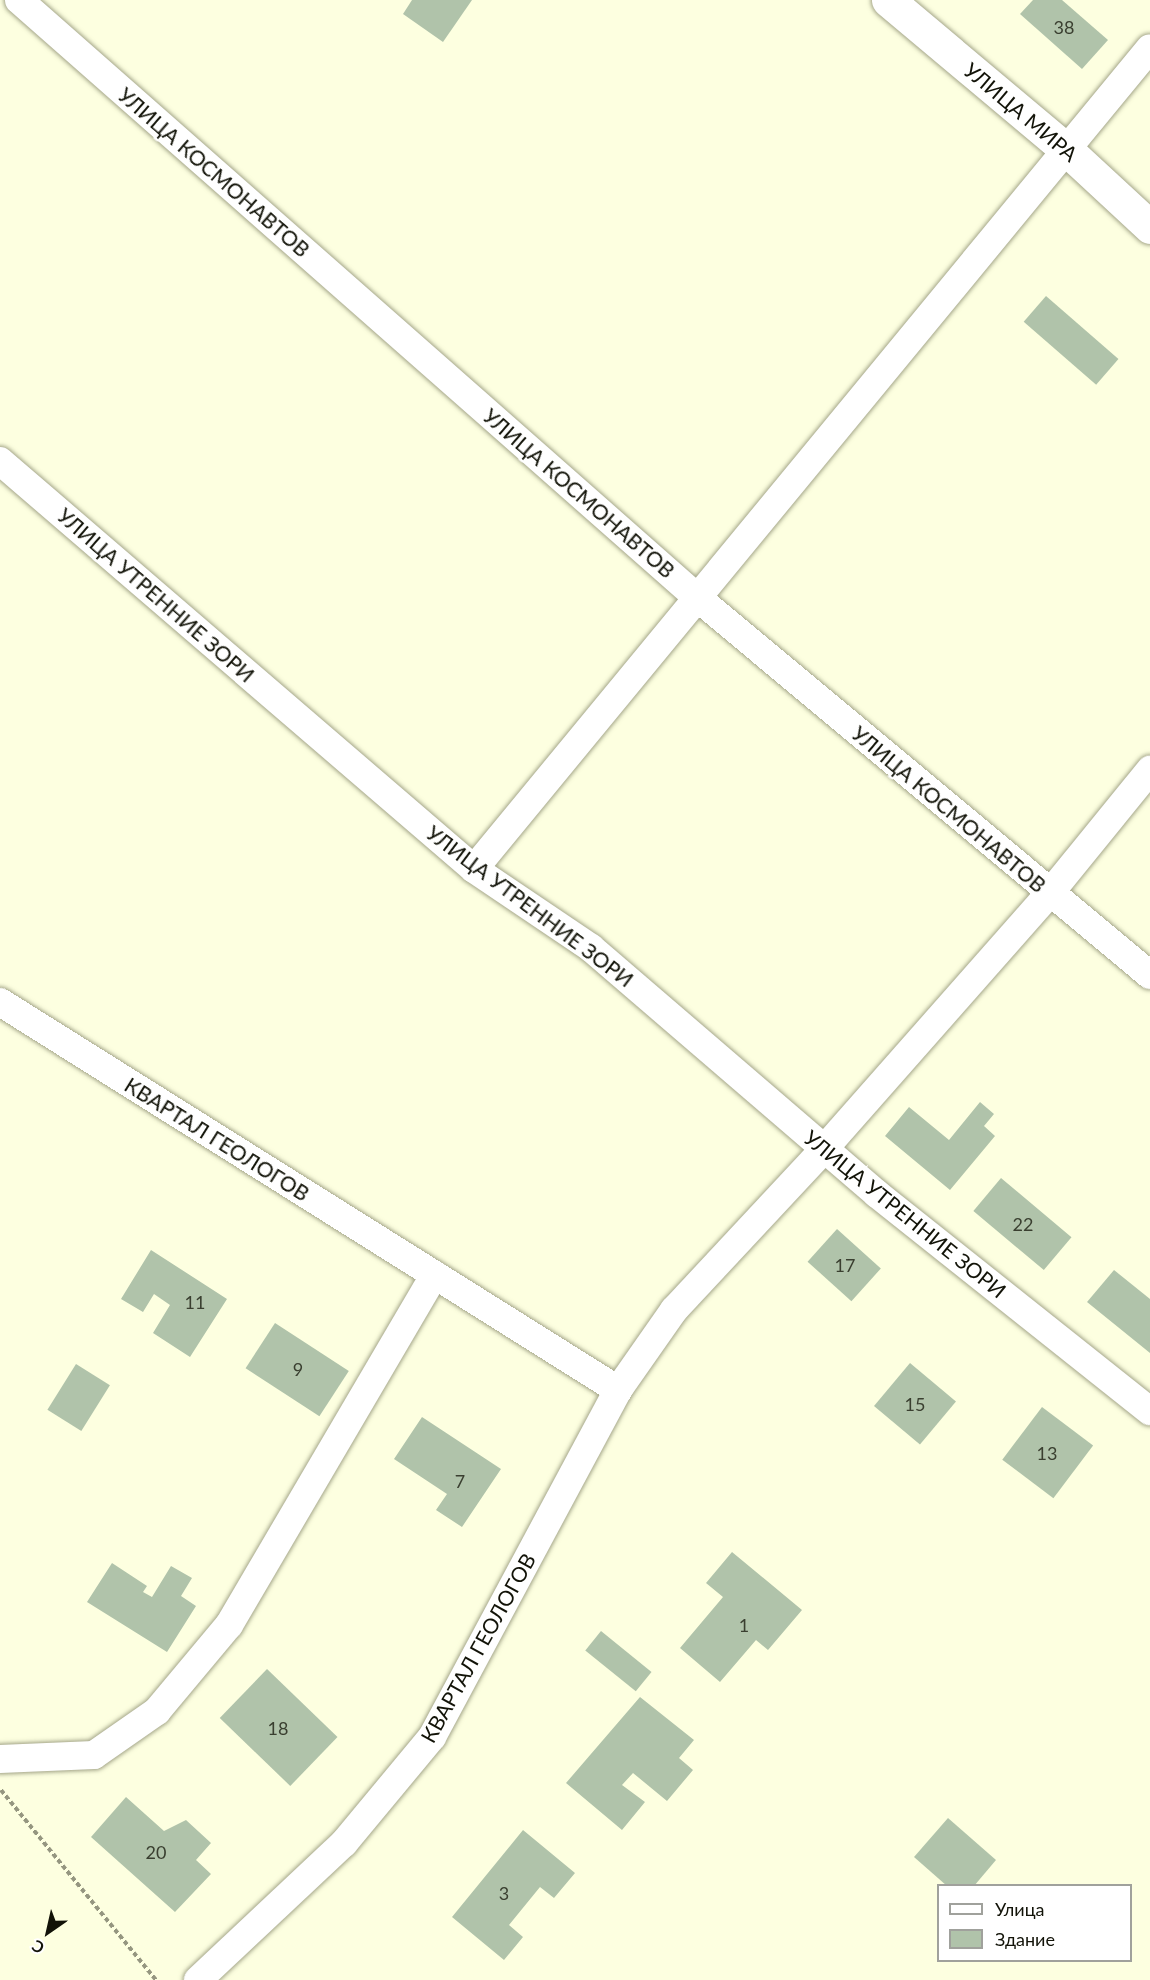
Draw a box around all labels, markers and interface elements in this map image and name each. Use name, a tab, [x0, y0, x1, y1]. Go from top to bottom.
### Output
house number: 38	[1054, 16, 1074, 38]
street label: УЛИЦА МИРА	[959, 57, 1083, 167]
street label: УЛИЦА КОСМОНАВТОВ	[113, 82, 315, 262]
street label: УЛИЦА КОСМОНАВТОВ	[478, 403, 680, 583]
street label: УЛИЦА УТРЕННИЕ ЗОРИ	[52, 503, 260, 687]
street label: УЛИЦА КОСМОНАВТОВ	[847, 721, 1051, 897]
street label: УЛИЦА УТРЕННИЕ ЗОРИ	[422, 820, 638, 992]
street label: КВАРТАЛ ГЕОЛОГОВ	[120, 1072, 314, 1206]
street label: УЛИЦА УТРЕННИЕ ЗОРИ	[799, 1125, 1011, 1303]
house number: 22	[1013, 1213, 1033, 1235]
house number: 17	[835, 1254, 855, 1276]
house number: 11	[185, 1291, 205, 1313]
house number: 9	[293, 1358, 303, 1380]
house number: 15	[905, 1393, 925, 1415]
house number: 13	[1037, 1442, 1057, 1464]
house number: 7	[455, 1470, 465, 1492]
street label: КВАРТАЛ ГЕОЛОГОВ	[415, 1549, 541, 1747]
house number: 1	[739, 1614, 749, 1636]
house number: 18	[268, 1717, 288, 1739]
house number: 20	[146, 1841, 166, 1863]
house number: 3	[499, 1882, 509, 1904]
legend	[937, 1884, 1132, 1962]
text: Улица	[995, 1898, 1045, 1920]
north arrow	[18, 1902, 78, 1962]
text: Здание	[995, 1928, 1055, 1950]
text: С	[28, 1936, 47, 1958]

